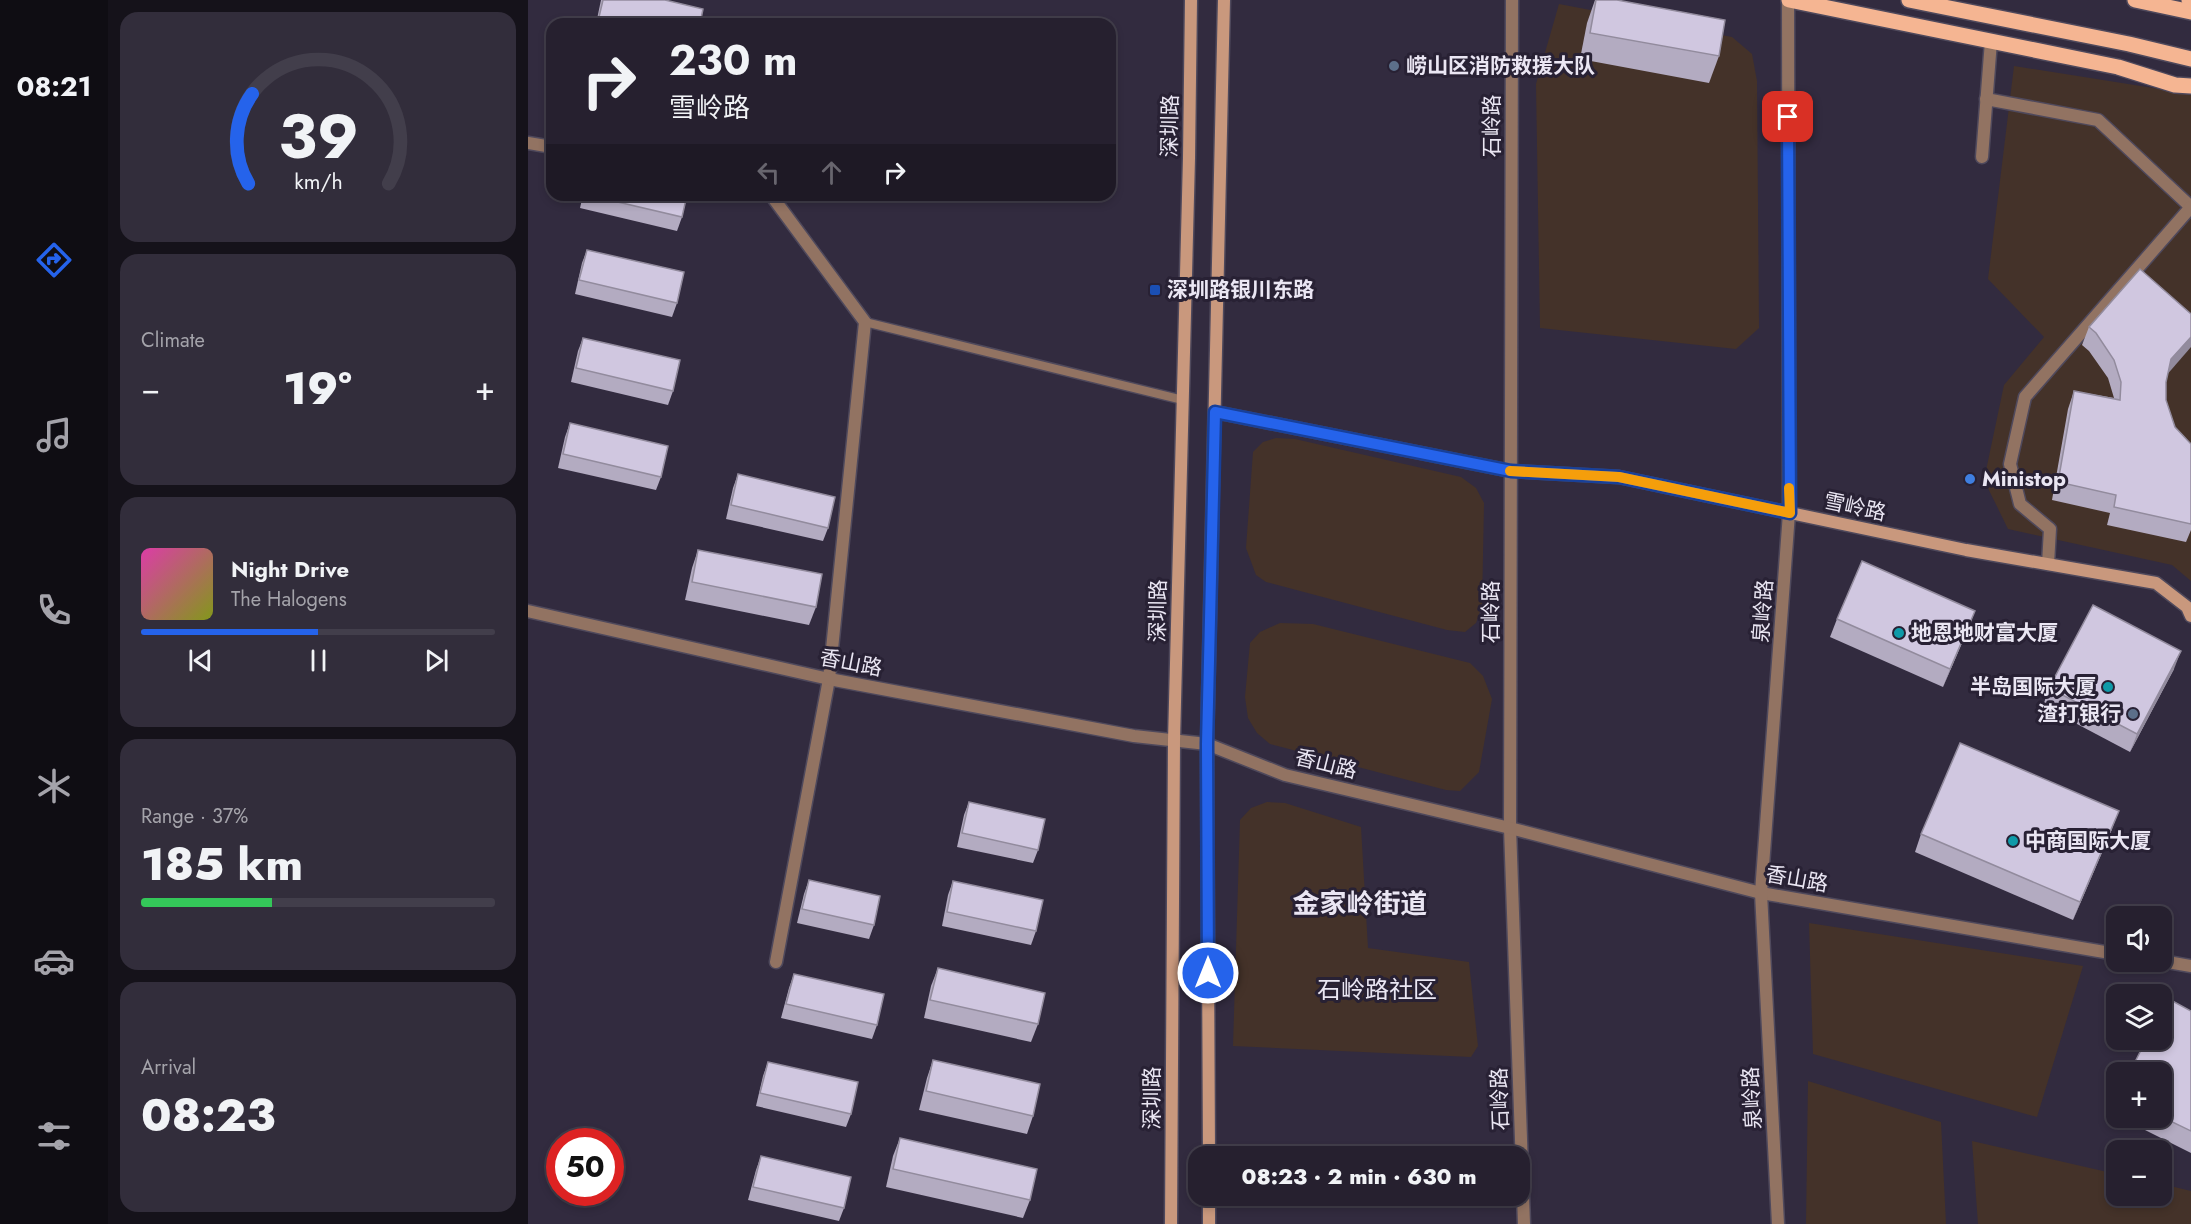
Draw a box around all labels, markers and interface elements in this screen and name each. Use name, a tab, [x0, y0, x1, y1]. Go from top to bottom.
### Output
text: 230 m	[669, 30, 797, 91]
icon: right	[570, 42, 648, 120]
place label: 崂山区消防救援大队	[1406, 51, 1595, 81]
marker: 崂山区消防救援大队	[1387, 59, 1401, 73]
text: 08:21	[17, 67, 91, 106]
text: 雪岭路	[669, 88, 750, 127]
text: 39	[278, 91, 358, 181]
pin	[1762, 91, 1813, 142]
street label: 深圳路	[1154, 94, 1186, 158]
street label: 石岭路	[1477, 95, 1507, 158]
icon: arrive	[1771, 100, 1804, 133]
icon: left	[752, 156, 785, 189]
icon: ahead	[815, 156, 848, 189]
icon: right	[878, 156, 911, 189]
text: km/h	[294, 167, 342, 198]
icon: directions	[33, 239, 75, 281]
place label: 深圳路银川东路	[1167, 275, 1314, 305]
marker: 深圳路银川东路	[1148, 283, 1162, 297]
text: Climate	[141, 326, 205, 355]
text: 19°	[283, 356, 352, 421]
text: −	[141, 365, 160, 412]
text: +	[475, 365, 495, 412]
icon: music	[33, 414, 75, 456]
place label: Ministop	[1982, 464, 2066, 494]
marker: Ministop	[1963, 472, 1977, 486]
street label: 雪岭路	[1821, 486, 1889, 528]
text: Night Drive	[231, 553, 349, 585]
street label: 深圳路	[1142, 579, 1174, 643]
street label: 泉岭路	[1746, 579, 1780, 643]
street label: 石岭路	[1476, 581, 1506, 644]
text: The Halogens	[231, 585, 347, 614]
icon: phone	[33, 589, 75, 631]
place label: 地恩地财富大厦	[1911, 618, 2058, 648]
marker: 地恩地财富大厦	[1892, 626, 1906, 640]
street label: 香山路	[817, 642, 885, 684]
icon: previous	[184, 644, 217, 677]
icon: pause	[302, 644, 335, 677]
icon: next	[420, 644, 453, 677]
place label: 半岛国际大厦	[1970, 672, 2096, 702]
marker: 半岛国际大厦	[2101, 680, 2115, 694]
place label: 渣打银行	[2037, 699, 2121, 729]
marker: 渣打银行	[2126, 707, 2140, 721]
street label: 香山路	[1292, 742, 1360, 786]
icon: climate	[33, 765, 75, 807]
text: Range · 37%	[141, 802, 248, 831]
place label: 中商国际大厦	[2025, 826, 2151, 856]
text: 185 km	[141, 832, 303, 897]
marker: 中商国际大厦	[2006, 834, 2020, 848]
street label: 香山路	[1763, 859, 1831, 899]
district label: 金家岭街道	[1293, 884, 1428, 923]
map controls	[2106, 906, 2172, 1206]
button: sound	[2106, 906, 2172, 972]
icon: car	[33, 940, 75, 982]
position arrow	[1176, 941, 1240, 1005]
district label: 石岭路社区	[1317, 972, 1437, 1007]
button: layers	[2106, 984, 2172, 1050]
text: Arrival	[141, 1053, 196, 1082]
button: +	[2106, 1062, 2172, 1128]
street label: 泉岭路	[1735, 1066, 1769, 1130]
street label: 深圳路	[1137, 1067, 1167, 1130]
street label: 石岭路	[1484, 1067, 1516, 1131]
text: 08:23	[141, 1083, 275, 1148]
icon: filters	[33, 1115, 75, 1157]
speed limit sign: 50	[546, 1128, 624, 1206]
button: −	[2106, 1140, 2172, 1206]
text: 08:23 · 2 min · 630 m	[1241, 1160, 1477, 1192]

